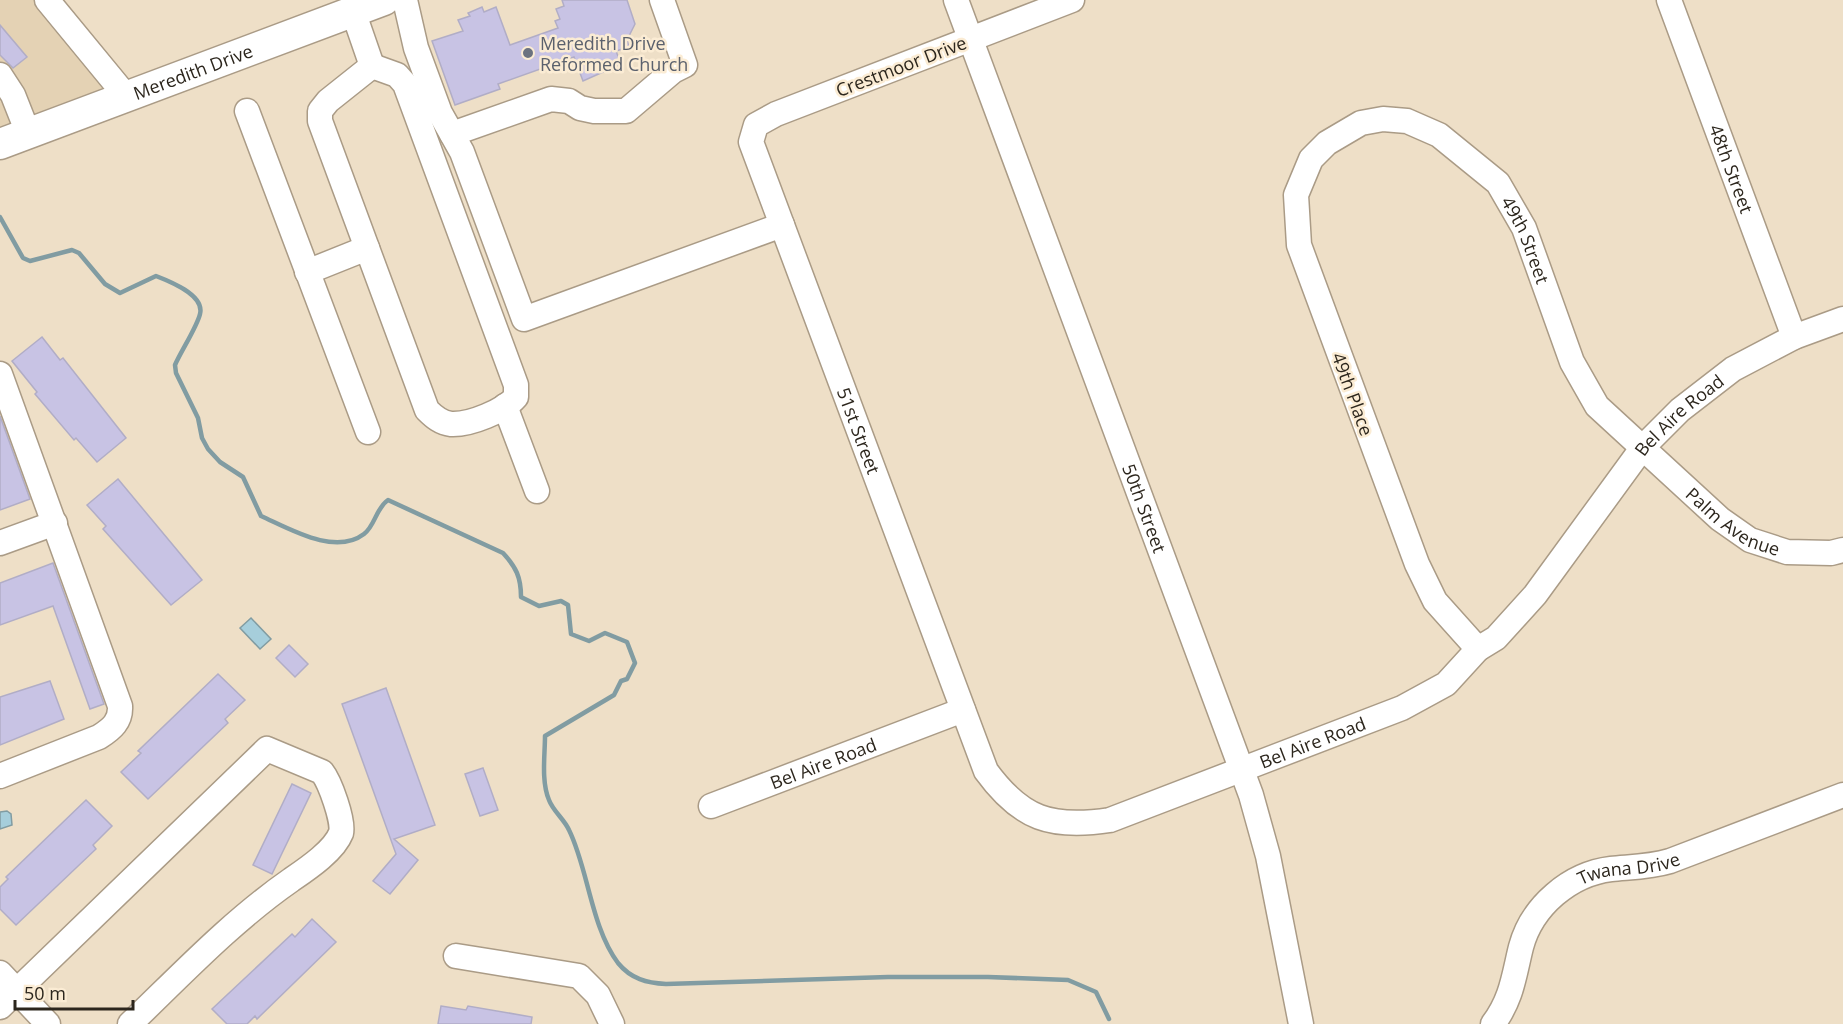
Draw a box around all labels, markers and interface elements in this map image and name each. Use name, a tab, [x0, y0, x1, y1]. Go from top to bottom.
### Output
street label: Crestmoor Drive	[832, 30, 970, 102]
place label: Meredith Drive Reformed Church	[540, 31, 688, 76]
street label: Meredith Drive	[130, 38, 256, 105]
marker: Meredith Drive Reformed Church	[521, 46, 535, 60]
street label: 48th Street	[1704, 121, 1759, 217]
street label: 49th Street	[1496, 192, 1555, 287]
street label: 49th Place	[1327, 349, 1379, 439]
street label: Bel Aire Road	[1629, 369, 1728, 460]
street label: 51st Street	[832, 384, 886, 477]
street label: 50th Street	[1117, 460, 1172, 556]
street label: Palm Avenue	[1681, 482, 1783, 561]
street label: Bel Aire Road	[1256, 711, 1369, 774]
street label: Bel Aire Road	[767, 732, 880, 794]
street label: Twana Drive	[1573, 846, 1683, 890]
scale bar	[15, 973, 134, 1011]
text: 50 m	[24, 981, 66, 1005]

